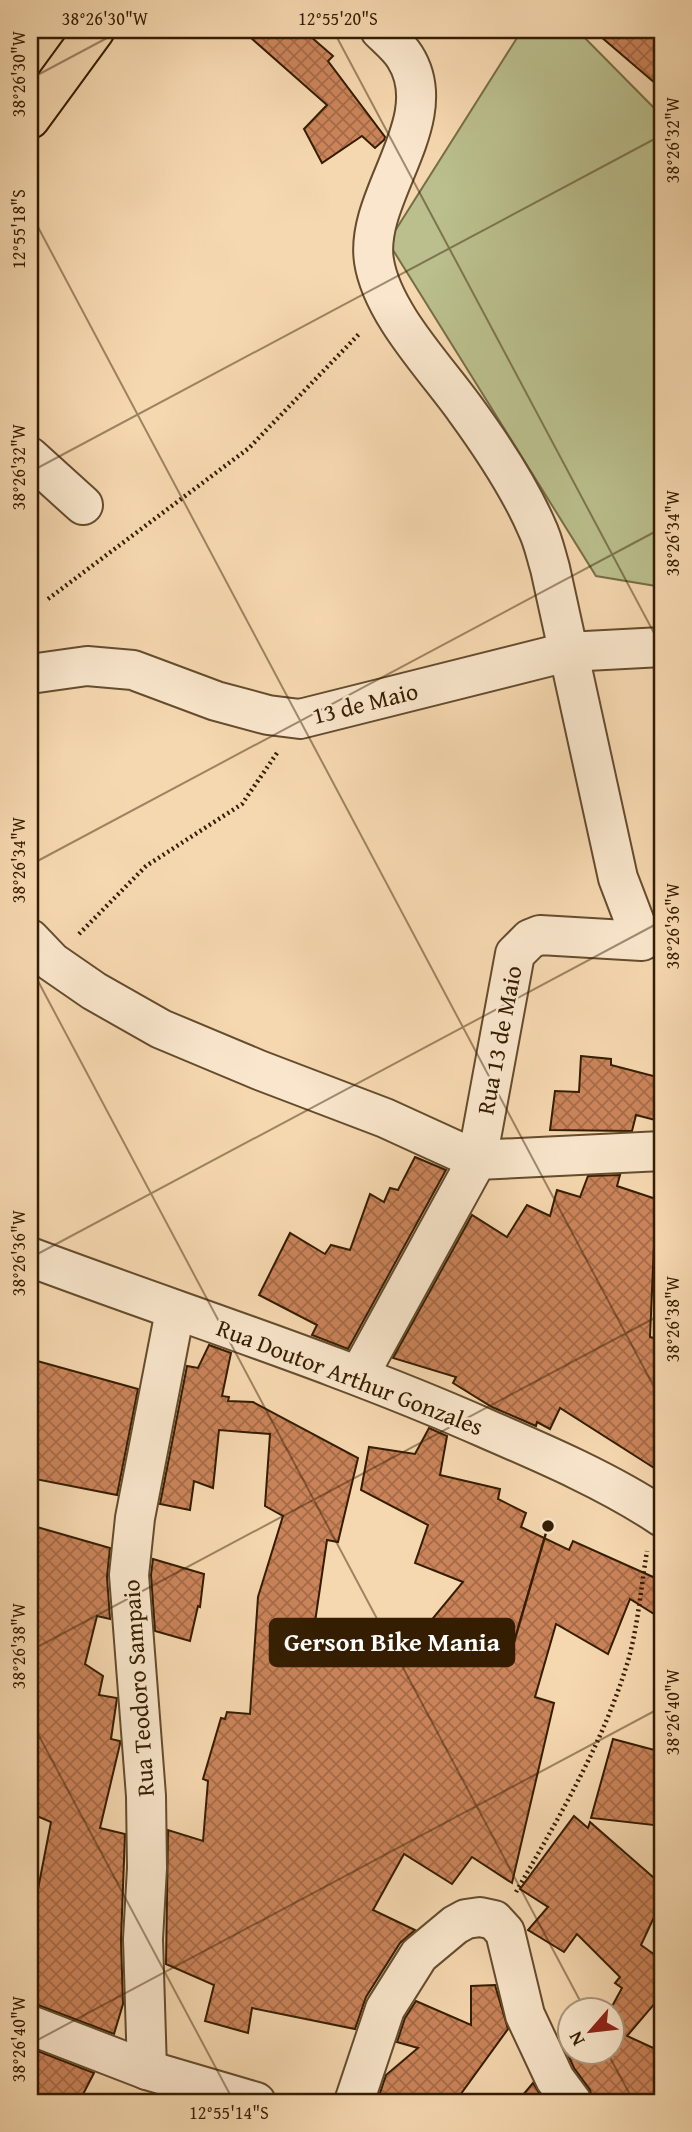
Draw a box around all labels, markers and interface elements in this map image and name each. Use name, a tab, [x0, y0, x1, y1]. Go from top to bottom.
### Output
text: 38°26'30"W	[62, 5, 149, 32]
text: 12°55'20"S	[298, 5, 378, 32]
text: 38°26'30"W	[5, 30, 32, 117]
text: 38°26'32"W	[659, 96, 686, 183]
text: 12°55'18"S	[5, 189, 32, 269]
text: 38°26'32"W	[5, 423, 32, 510]
text: 38°26'34"W	[659, 489, 686, 576]
street label: 13 de Maio	[308, 673, 422, 733]
text: 38°26'34"W	[5, 816, 32, 903]
text: 38°26'36"W	[659, 882, 686, 969]
street label: Rua 13 de Maio	[467, 962, 531, 1118]
text: 38°26'36"W	[5, 1209, 32, 1296]
text: 38°26'38"W	[659, 1275, 686, 1362]
street label: Rua Doutor Arthur Gonzales	[212, 1310, 488, 1444]
street label: Rua Teodoro Sampaio	[113, 1578, 163, 1798]
text: 38°26'38"W	[5, 1602, 32, 1689]
callout: Gerson Bike Mania	[270, 1619, 514, 1666]
text: Gerson Bike Mania	[284, 1622, 501, 1661]
text: 38°26'40"W	[659, 1668, 686, 1755]
text: 38°26'40"W	[5, 1995, 32, 2082]
north arrow	[556, 1996, 626, 2066]
text: N	[561, 2027, 591, 2051]
text: 12°55'14"S	[189, 2099, 269, 2126]

